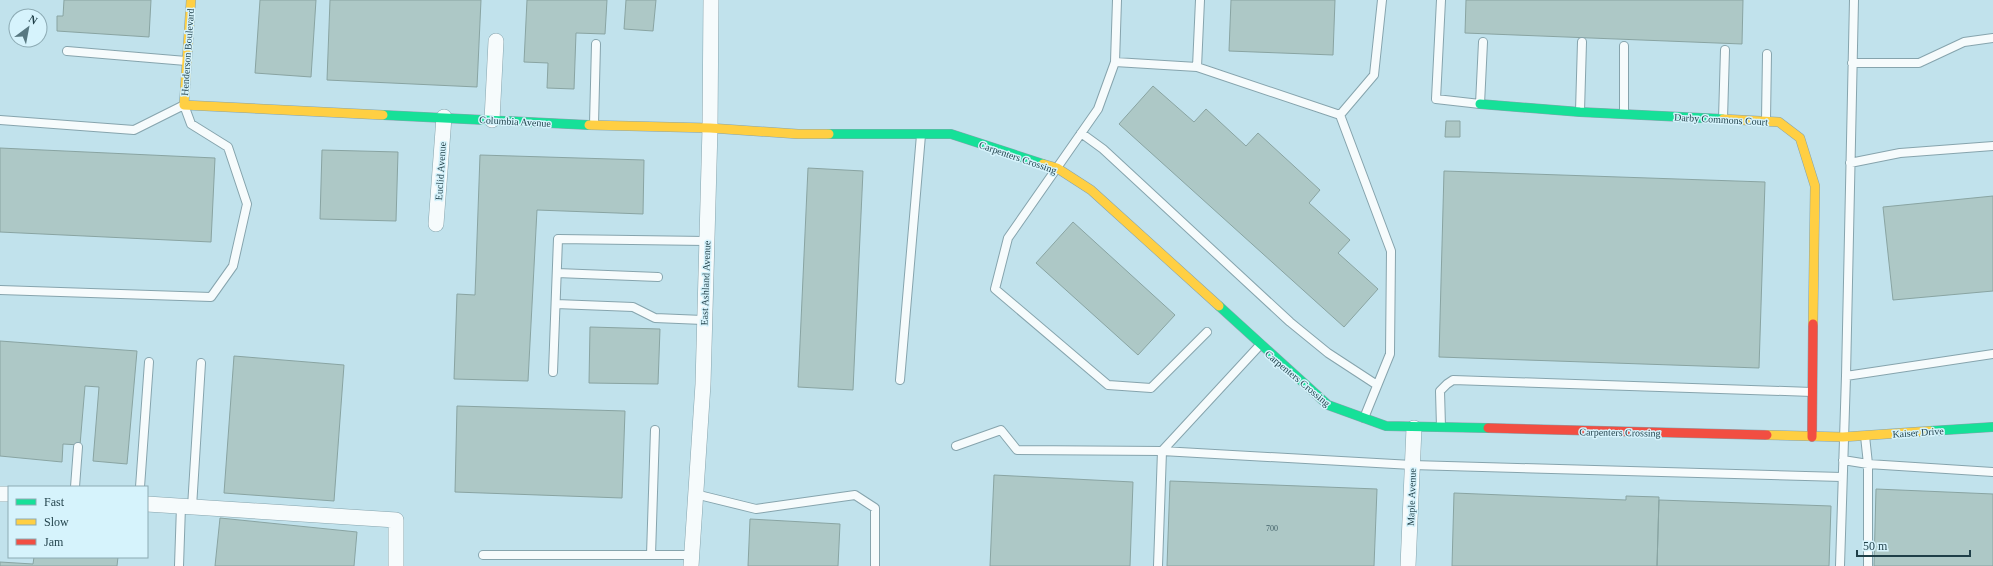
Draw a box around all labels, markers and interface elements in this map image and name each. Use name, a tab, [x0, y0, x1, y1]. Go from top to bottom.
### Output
north arrow	[8, 8, 48, 48]
street label: Henderson Boulevard	[179, 8, 196, 96]
text: N	[27, 12, 40, 27]
street label: Darby Commons Court	[1674, 112, 1768, 127]
street label: Columbia Avenue	[479, 114, 552, 129]
street label: Carpenters Crossing	[978, 139, 1058, 176]
street label: Euclid Avenue	[433, 141, 448, 201]
street label: East Ashland Avenue	[699, 240, 712, 326]
street label: Carpenters Crossing	[1263, 348, 1332, 409]
street label: Kaiser Drive	[1892, 425, 1945, 440]
street label: Carpenters Crossing	[1579, 426, 1661, 439]
street label: Maple Avenue	[1405, 467, 1418, 526]
legend	[8, 486, 148, 558]
text: Fast	[44, 495, 65, 509]
text: Slow	[44, 515, 69, 529]
house number: 700	[1266, 524, 1278, 533]
scale bar	[1857, 532, 1970, 558]
text: Jam	[44, 535, 64, 549]
text: 50 m	[1863, 539, 1888, 553]

